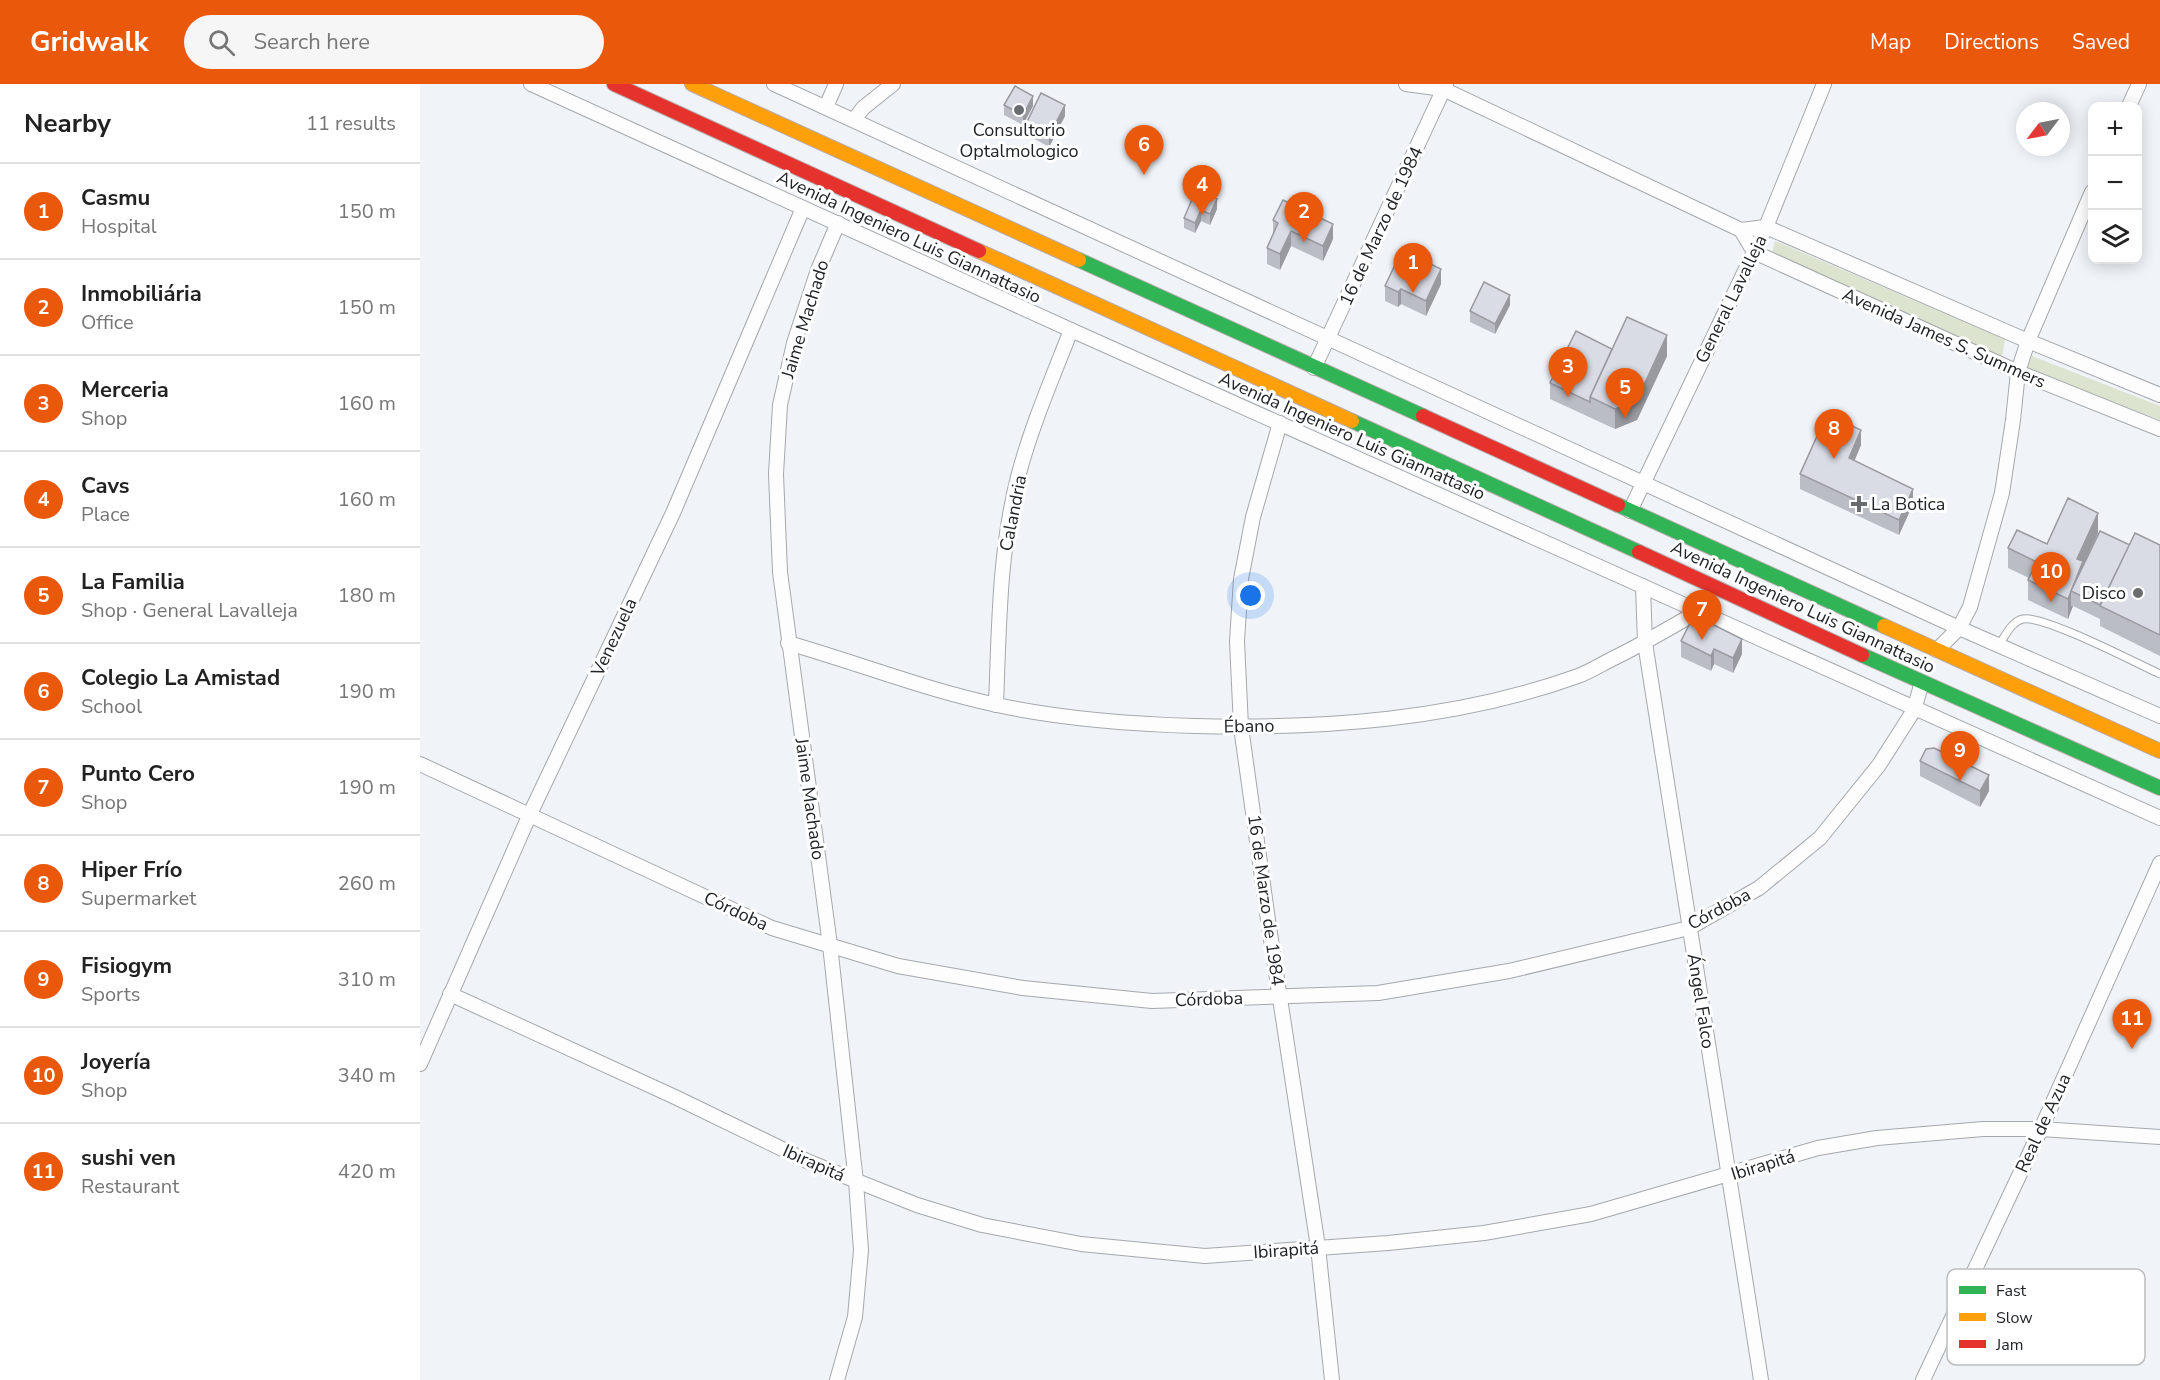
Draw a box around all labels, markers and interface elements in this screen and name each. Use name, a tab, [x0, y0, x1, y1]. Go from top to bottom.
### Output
search box	[184, 15, 604, 69]
text: Gridwalk	[30, 23, 148, 61]
icon: search	[205, 26, 238, 59]
text: Search here	[253, 27, 370, 57]
text: Map	[1870, 28, 1911, 56]
text: Directions	[1944, 28, 2039, 56]
text: Saved	[2072, 28, 2130, 56]
north arrow	[2016, 102, 2070, 156]
map controls	[2088, 102, 2142, 264]
button: +	[2088, 102, 2142, 156]
marker: Consultorio Optalmologico	[1012, 103, 1026, 117]
text: Nearby	[24, 106, 111, 141]
text: 11 results	[306, 110, 396, 137]
place label: Consultorio Optalmologico	[960, 118, 1078, 163]
pin: 6	[1124, 126, 1164, 175]
street label: 16 de Marzo de 1984	[1335, 143, 1427, 309]
button: −	[2088, 156, 2142, 210]
street label: Avenida Ingeniero Luis Giannattasio	[773, 165, 1045, 309]
pin: 4	[1182, 166, 1222, 215]
text: Casmu	[81, 183, 150, 213]
pin: 2	[1284, 192, 1324, 242]
text: 1	[38, 198, 50, 225]
text: 150 m	[338, 198, 396, 225]
button: layers	[2088, 210, 2142, 264]
text: Hospital	[81, 213, 157, 240]
street label: General Lavalleja	[1690, 231, 1772, 367]
pin: 1	[1394, 244, 1432, 293]
street label: Jaime Machado	[775, 257, 834, 382]
text: Inmobiliária	[81, 279, 202, 309]
street label: Avenida James S. Summers	[1839, 282, 2049, 394]
text: 2	[38, 294, 50, 321]
text: 150 m	[338, 294, 396, 321]
text: Office	[81, 309, 134, 336]
pin: 3	[1548, 348, 1588, 397]
street label: Avenida Ingeniero Luis Giannattasio	[1215, 366, 1489, 506]
pin: 5	[1606, 368, 1644, 418]
text: Merceria	[81, 375, 169, 405]
text: 3	[38, 390, 50, 417]
text: 160 m	[338, 390, 396, 417]
text: Shop	[81, 405, 127, 432]
pin: 8	[1814, 410, 1854, 459]
text: Cavs	[81, 471, 130, 501]
street label: Calandria	[994, 473, 1032, 553]
text: 4	[38, 486, 50, 513]
text: 160 m	[338, 486, 396, 513]
place label: La Botica	[1871, 492, 1945, 516]
marker: La Botica	[1852, 497, 1866, 511]
text: Place	[81, 501, 130, 528]
street label: Avenida Ingeniero Luis Giannattasio	[1667, 535, 1939, 679]
pin: 10	[2032, 552, 2070, 602]
text: La Familia	[81, 567, 185, 597]
your location	[1236, 581, 1265, 610]
place label: Disco	[2082, 581, 2126, 605]
text: 5	[38, 582, 50, 609]
text: 180 m	[338, 582, 396, 609]
marker: Disco	[2131, 586, 2145, 600]
pin: 7	[1682, 590, 1722, 640]
street label: Venezuela	[585, 594, 643, 681]
text: Shop · General Lavalleja	[81, 597, 298, 624]
text: Colegio La Amistad	[81, 663, 280, 693]
text: 6	[38, 678, 50, 705]
text: 190 m	[338, 678, 396, 705]
text: School	[81, 693, 142, 720]
street label: Ébano	[1223, 714, 1275, 738]
pin: 9	[1940, 732, 1980, 781]
street label: Jaime Machado	[789, 736, 830, 861]
text: Punto Cero	[81, 759, 195, 789]
text: 7	[38, 774, 50, 801]
text: 190 m	[338, 774, 396, 801]
text: Shop	[81, 789, 127, 816]
street label: 16 de Marzo de 1984	[1242, 813, 1290, 988]
text: Hiper Frío	[81, 855, 182, 885]
text: 8	[38, 870, 50, 897]
text: 260 m	[338, 870, 396, 897]
street label: Córdoba	[1683, 882, 1755, 936]
text: Supermarket	[81, 885, 196, 912]
street label: Córdoba	[700, 886, 772, 936]
text: Fisiogym	[81, 951, 172, 981]
street label: Ángel Falco	[1682, 952, 1720, 1050]
text: 9	[38, 966, 50, 993]
text: 310 m	[338, 966, 396, 993]
text: Sports	[81, 981, 140, 1008]
street label: Córdoba	[1174, 986, 1244, 1012]
pin: 11	[2112, 1000, 2152, 1049]
text: Joyería	[81, 1047, 151, 1077]
text: 10	[32, 1062, 56, 1089]
text: 340 m	[338, 1062, 396, 1089]
street label: Real de Azua	[2010, 1070, 2076, 1176]
text: Shop	[81, 1077, 127, 1104]
street label: Ibirapitá	[779, 1139, 849, 1187]
text: sushi ven	[81, 1143, 176, 1173]
street label: Ibirapitá	[1728, 1144, 1798, 1186]
text: 11	[32, 1158, 56, 1185]
text: 420 m	[338, 1158, 396, 1185]
text: Restaurant	[81, 1173, 179, 1200]
street label: Ibirapitá	[1252, 1236, 1320, 1264]
legend	[1947, 1269, 2145, 1365]
text: Fast	[1996, 1280, 2027, 1302]
text: Slow	[1996, 1307, 2033, 1329]
text: Jam	[1995, 1334, 2023, 1356]

